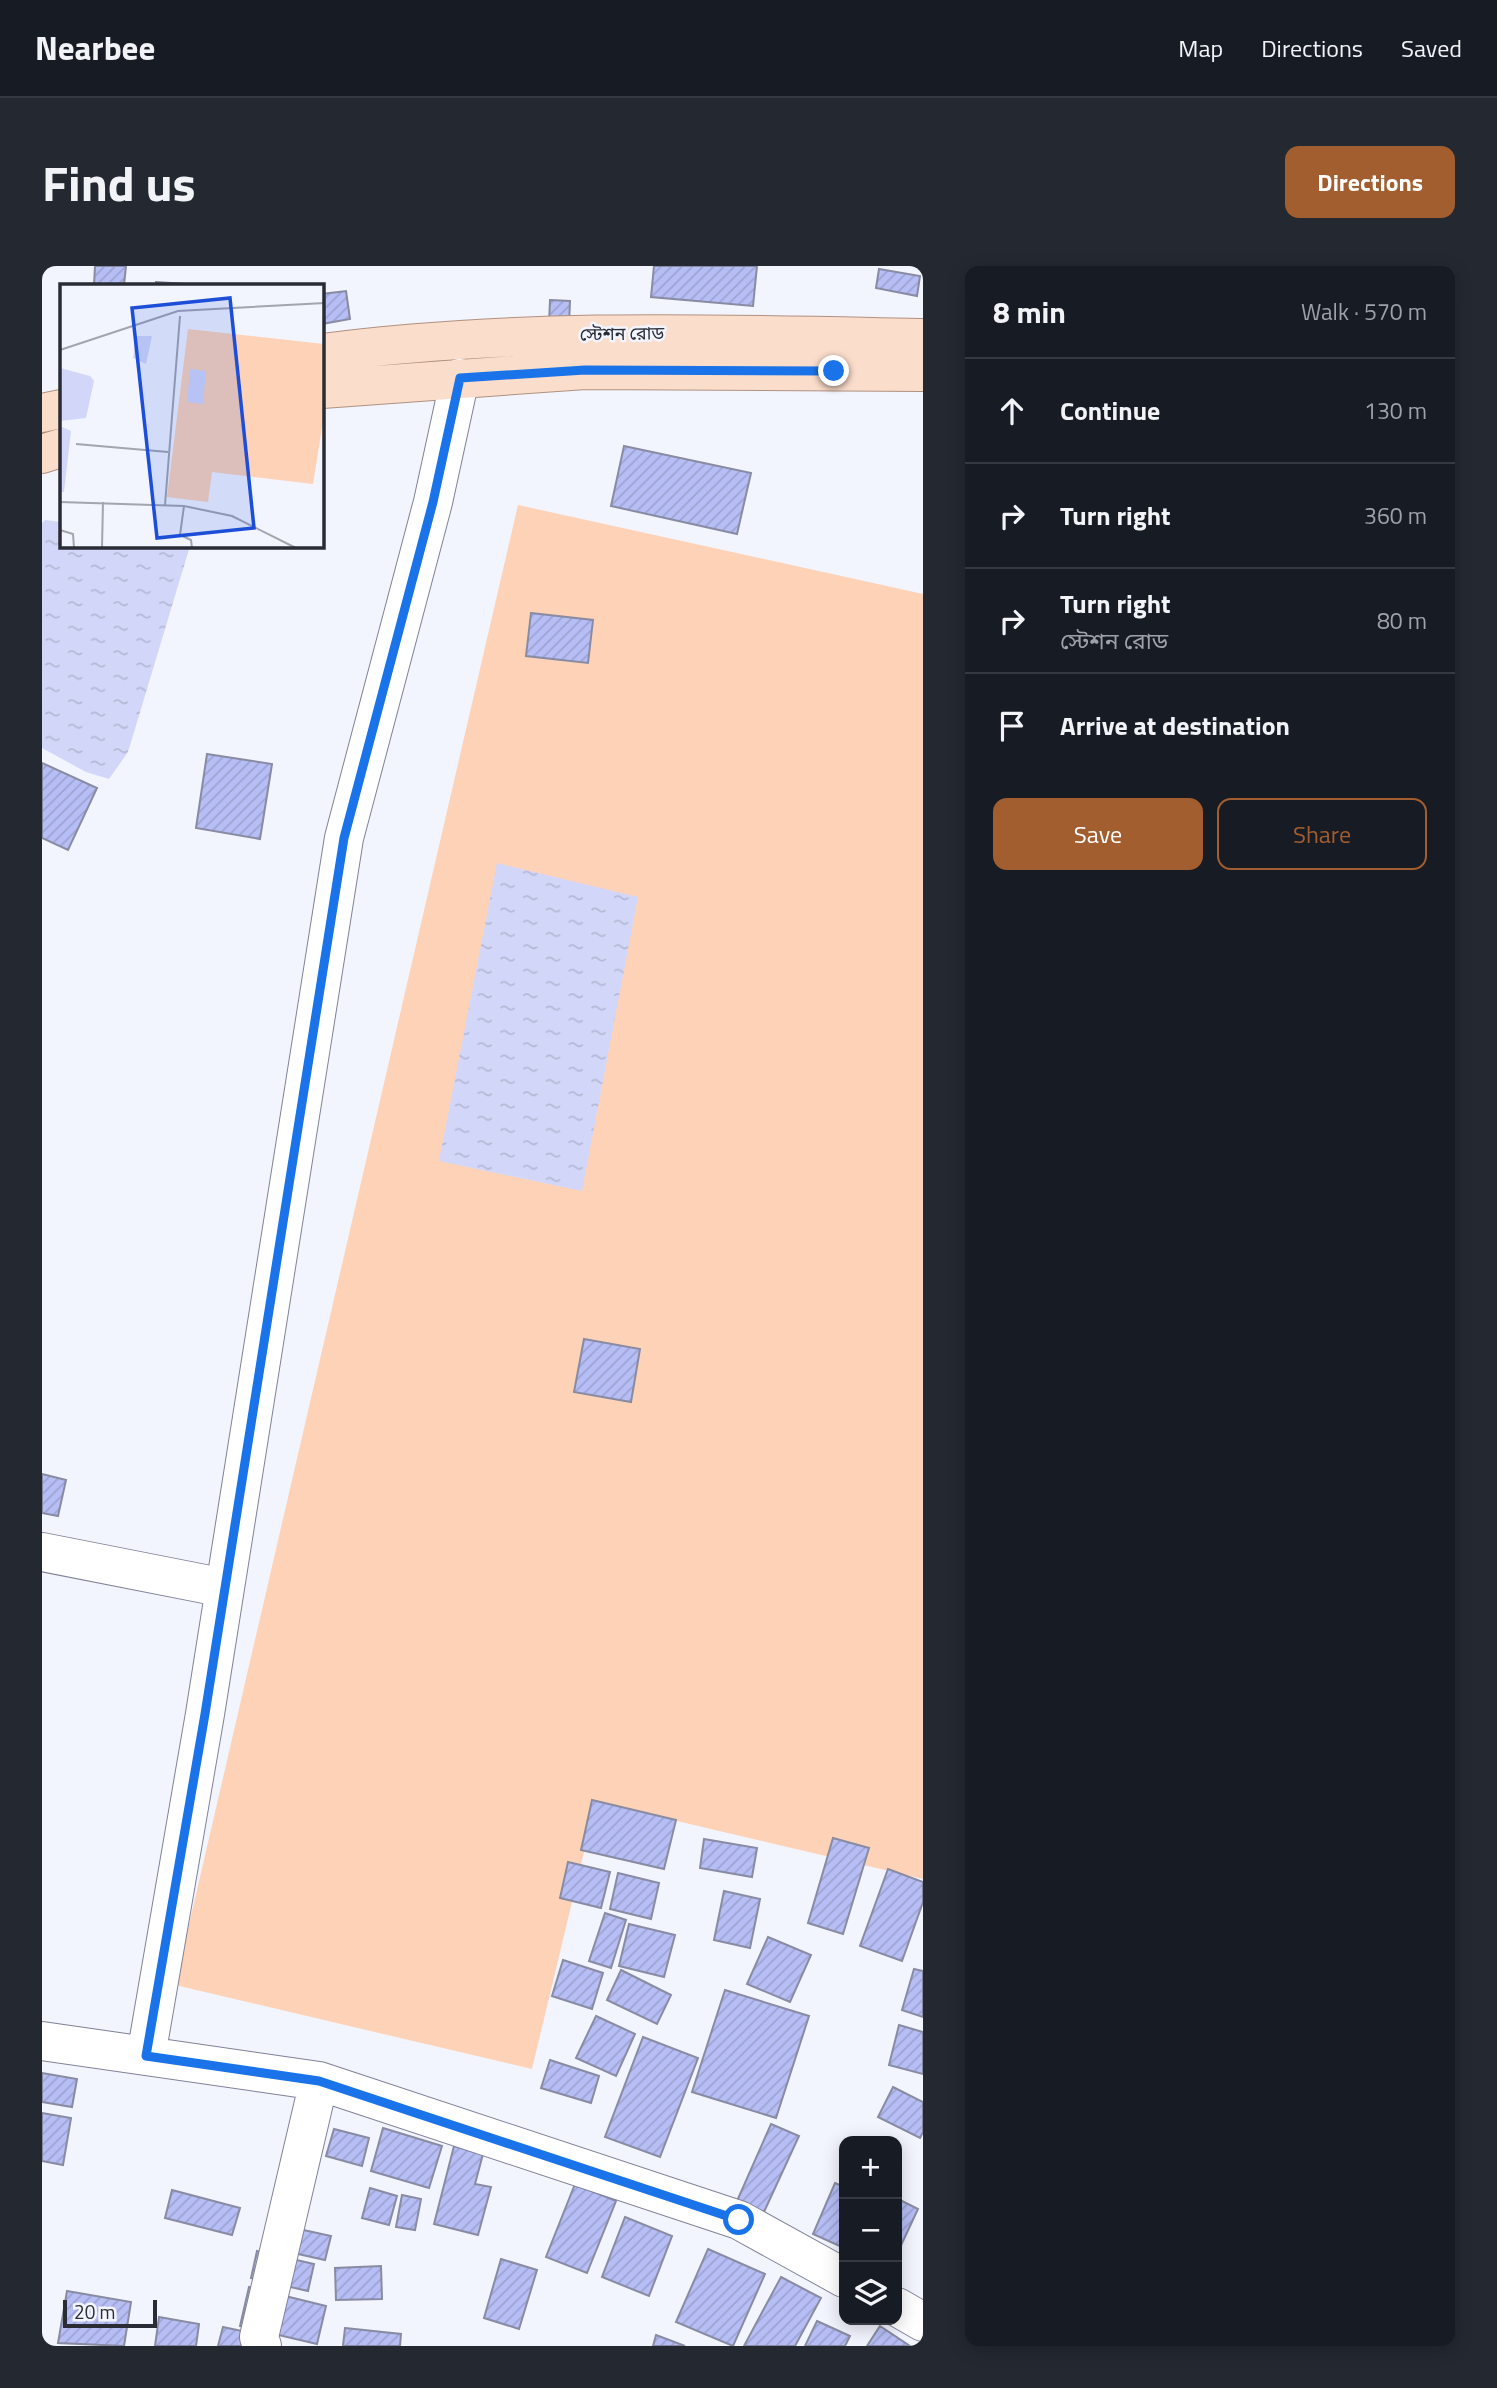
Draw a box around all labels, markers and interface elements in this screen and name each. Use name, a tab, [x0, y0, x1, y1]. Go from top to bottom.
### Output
text: Nearbee	[35, 23, 155, 73]
text: Map	[1178, 30, 1223, 66]
text: Directions	[1261, 30, 1363, 66]
text: Saved	[1401, 30, 1462, 66]
text: Find us	[42, 145, 196, 220]
button: Directions	[1285, 146, 1455, 218]
inset map	[60, 284, 324, 548]
text: 8 min	[993, 289, 1066, 335]
text: Walk · 570 m	[1301, 294, 1427, 329]
street label: স্টেশন রোড	[579, 319, 665, 348]
route end	[818, 355, 849, 386]
text: Continue	[1060, 391, 1160, 430]
icon: ahead	[993, 392, 1031, 430]
text: 130 m	[1364, 393, 1427, 428]
text: Turn right	[1060, 496, 1171, 535]
icon: right	[993, 497, 1031, 535]
text: 360 m	[1364, 498, 1427, 533]
text: Turn right	[1060, 584, 1171, 623]
icon: right	[993, 602, 1031, 640]
text: 80 m	[1377, 603, 1427, 638]
text: স্টেশন রোড	[1060, 623, 1168, 658]
text: Arrive at destination	[1060, 706, 1290, 745]
icon: arrive	[993, 707, 1031, 745]
button: Save	[993, 798, 1203, 870]
button: Share	[1217, 798, 1427, 870]
map controls	[839, 2136, 902, 2325]
button: +	[839, 2136, 902, 2199]
button: −	[839, 2199, 902, 2262]
route start	[723, 2204, 754, 2235]
button: layers	[839, 2262, 902, 2325]
scale bar	[63, 2297, 158, 2329]
text: 20 m	[74, 2297, 115, 2326]

